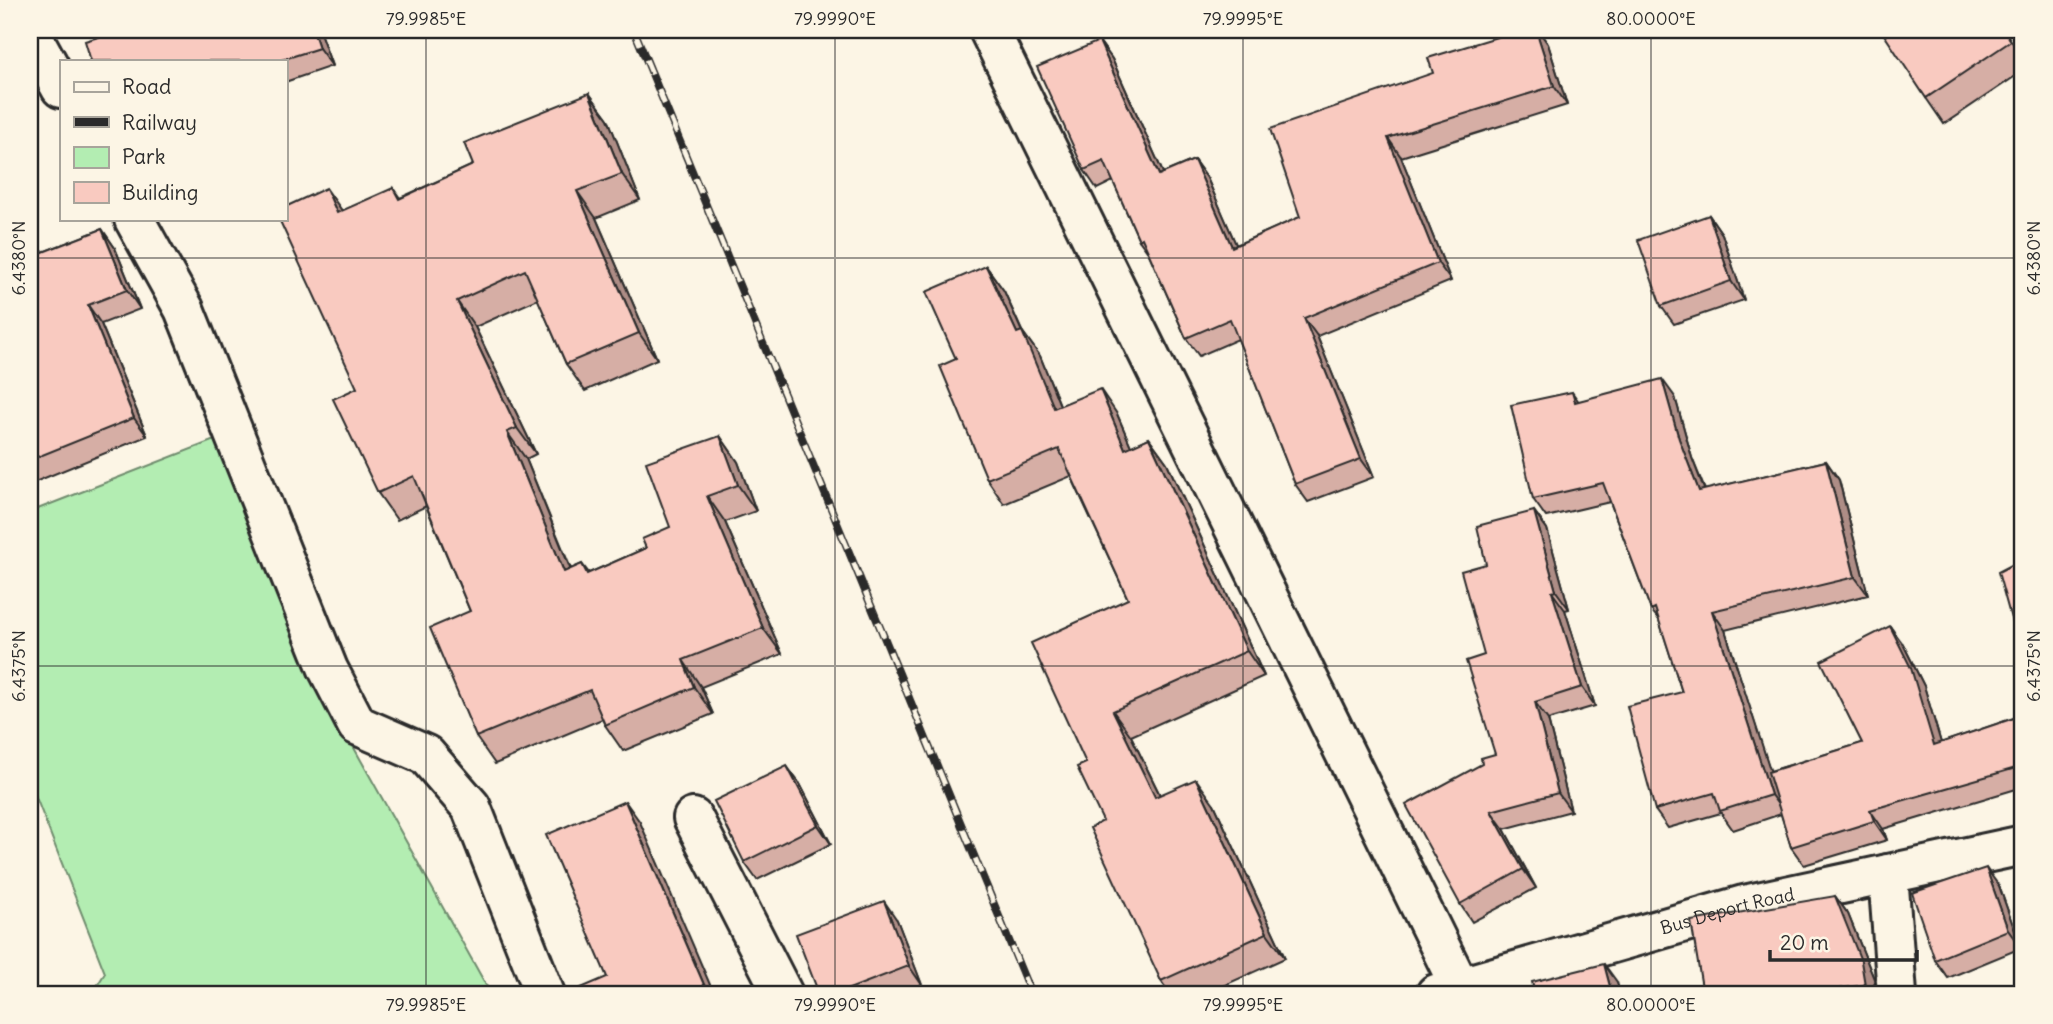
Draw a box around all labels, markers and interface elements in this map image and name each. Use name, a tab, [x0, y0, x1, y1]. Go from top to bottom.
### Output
text: 79.9985°E	[386, 7, 466, 30]
text: 79.9990°E	[794, 7, 876, 30]
text: 79.9995°E	[1203, 7, 1283, 30]
text: 80.0000°E	[1606, 7, 1696, 30]
legend	[60, 60, 287, 220]
text: Road	[122, 73, 171, 100]
text: Railway	[122, 109, 197, 136]
text: Park	[122, 143, 165, 170]
text: Building	[122, 179, 198, 206]
text: 6.4380°N	[7, 220, 30, 296]
text: 6.4380°N	[2022, 220, 2045, 296]
text: 6.4375°N	[7, 630, 30, 702]
text: 6.4375°N	[2022, 630, 2045, 702]
street label: Bus Deport Road	[1658, 882, 1797, 940]
scale bar	[1770, 919, 1916, 963]
text: 20 m	[1780, 929, 1829, 956]
text: 79.9985°E	[386, 993, 466, 1016]
text: 79.9990°E	[794, 993, 876, 1016]
text: 79.9995°E	[1203, 993, 1283, 1016]
text: 80.0000°E	[1606, 993, 1696, 1016]

